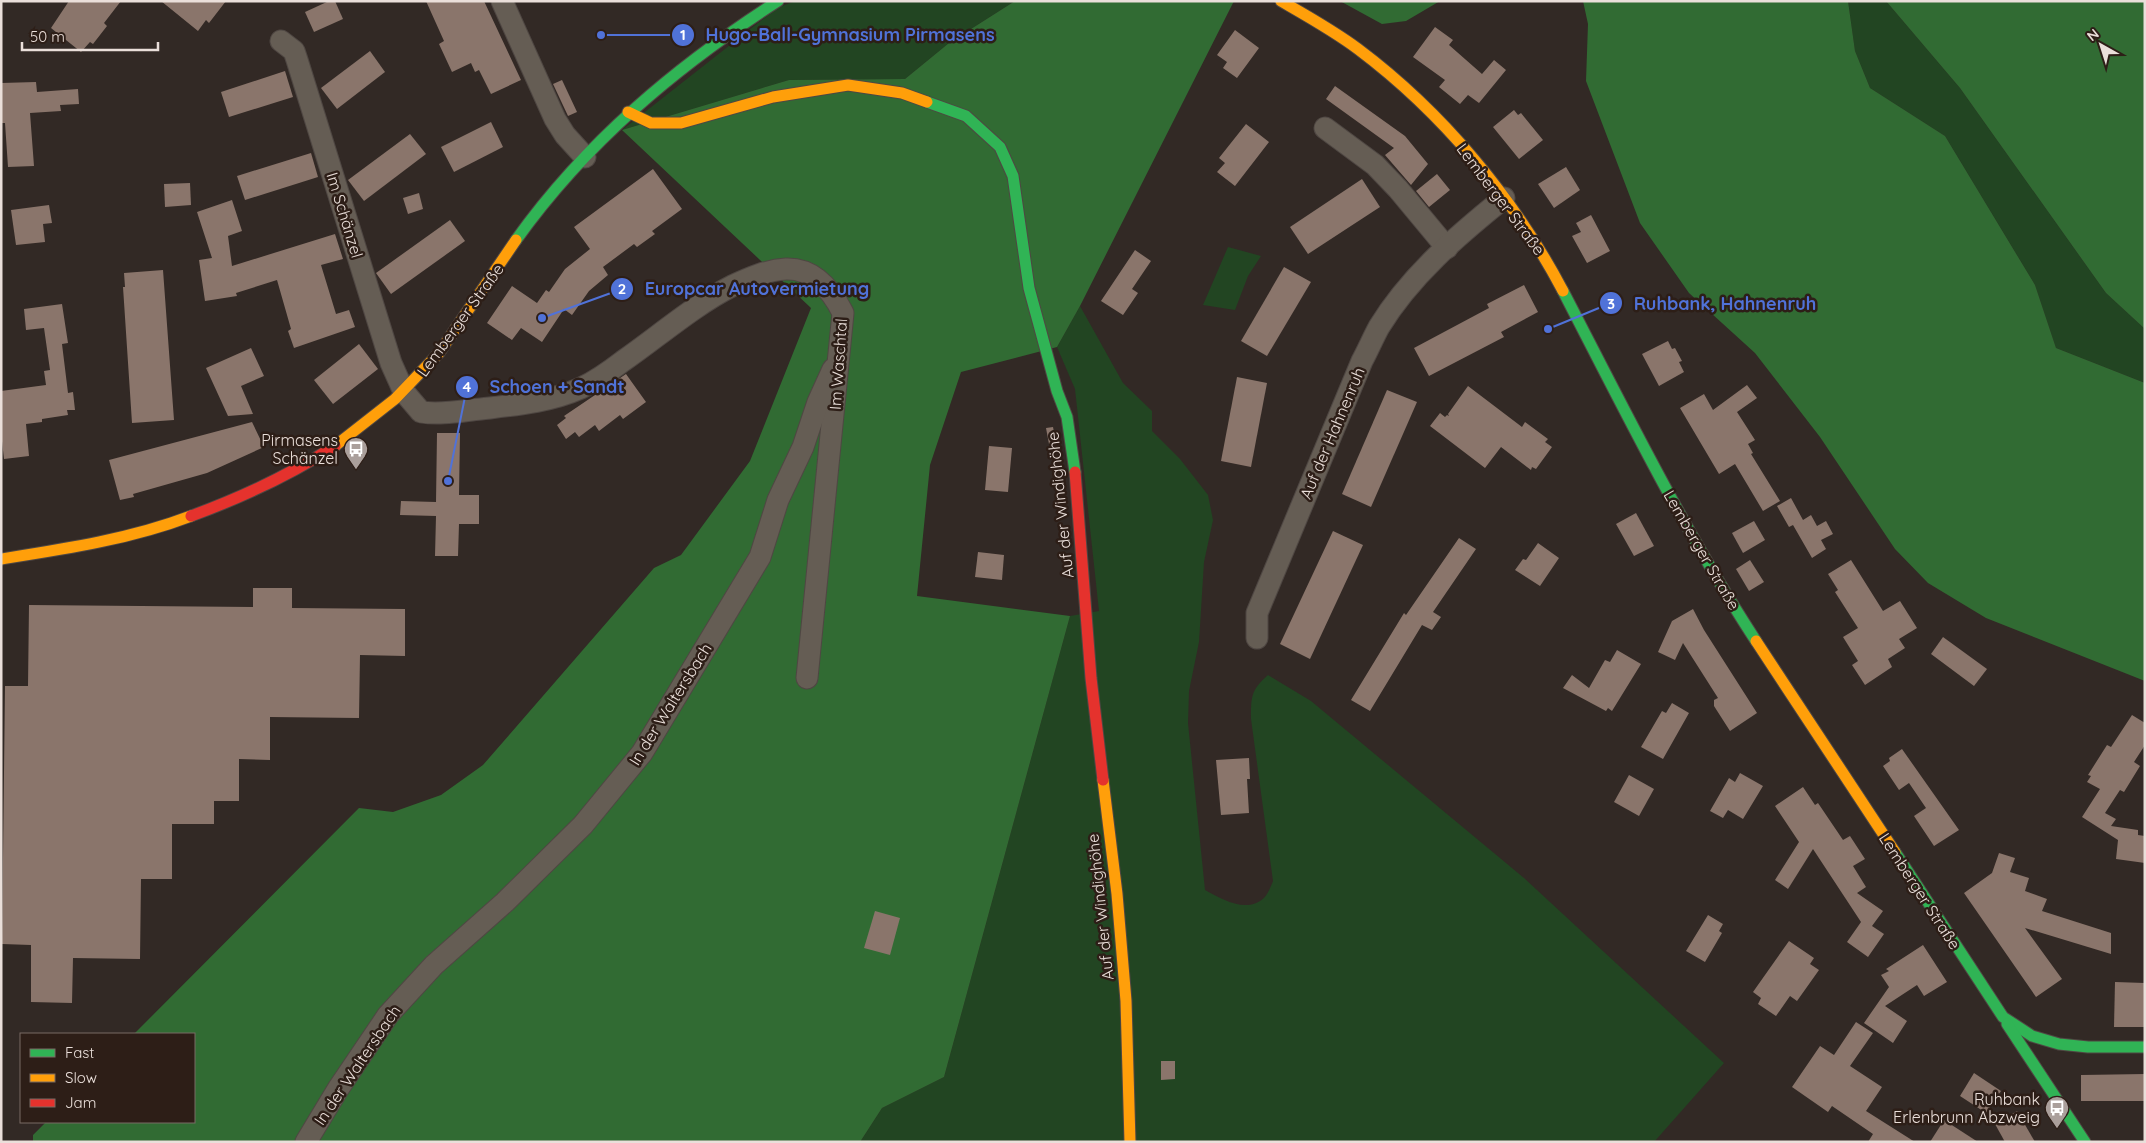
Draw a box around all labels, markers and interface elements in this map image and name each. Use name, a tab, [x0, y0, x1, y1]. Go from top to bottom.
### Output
callout: Hugo-Ball-Gymnasium Pirmasens	[671, 18, 1005, 51]
scale bar	[22, 20, 159, 52]
north arrow	[2076, 20, 2126, 70]
text: Hugo-Ball-Gymnasium Pirmasens	[705, 23, 995, 46]
text: 1	[680, 25, 686, 44]
text: N	[2083, 25, 2102, 45]
text: 50 m	[30, 27, 65, 46]
street label: Lemberger Straße	[1452, 139, 1550, 259]
street label: Im Schänzel	[322, 170, 368, 260]
street label: Lemberger Straße	[412, 260, 508, 380]
callout: Europcar Autovermietung	[609, 273, 879, 306]
text: Europcar Autovermietung	[645, 277, 869, 300]
text: 2	[618, 279, 626, 298]
callout: Ruhbank, Hahnenruh	[1598, 287, 1826, 320]
text: Ruhbank, Hahnenruh	[1634, 292, 1816, 315]
text: 3	[1607, 294, 1615, 313]
street label: Im Waschtal	[825, 318, 851, 410]
street label: Auf der Hahnenruh	[1295, 364, 1369, 502]
callout: Schoen + Sandt	[454, 371, 634, 404]
text: Schoen + Sandt	[489, 375, 625, 398]
text: 4	[463, 377, 472, 396]
place label: Pirmasens Schänzel	[261, 430, 338, 468]
street label: Auf der Windighöhe	[1042, 431, 1078, 579]
bus stop icon: Pirmasens Schänzel	[343, 436, 369, 470]
street label: Lemberger Straße	[1660, 487, 1744, 613]
street label: In der Waltersbach	[624, 639, 716, 769]
street label: Lemberger Straße	[1875, 829, 1965, 953]
street label: Auf der Windighöhe	[1082, 833, 1118, 981]
street label: In der Waltersbach	[309, 1001, 405, 1129]
legend	[20, 1033, 195, 1123]
text: Fast	[65, 1043, 94, 1062]
text: Slow	[65, 1068, 97, 1087]
place label: Ruhbank Erlenbrunn Abzweig	[1893, 1089, 2040, 1127]
text: Jam	[65, 1093, 96, 1112]
bus stop icon: Ruhbank Erlenbrunn Abzweig	[2044, 1095, 2070, 1129]

